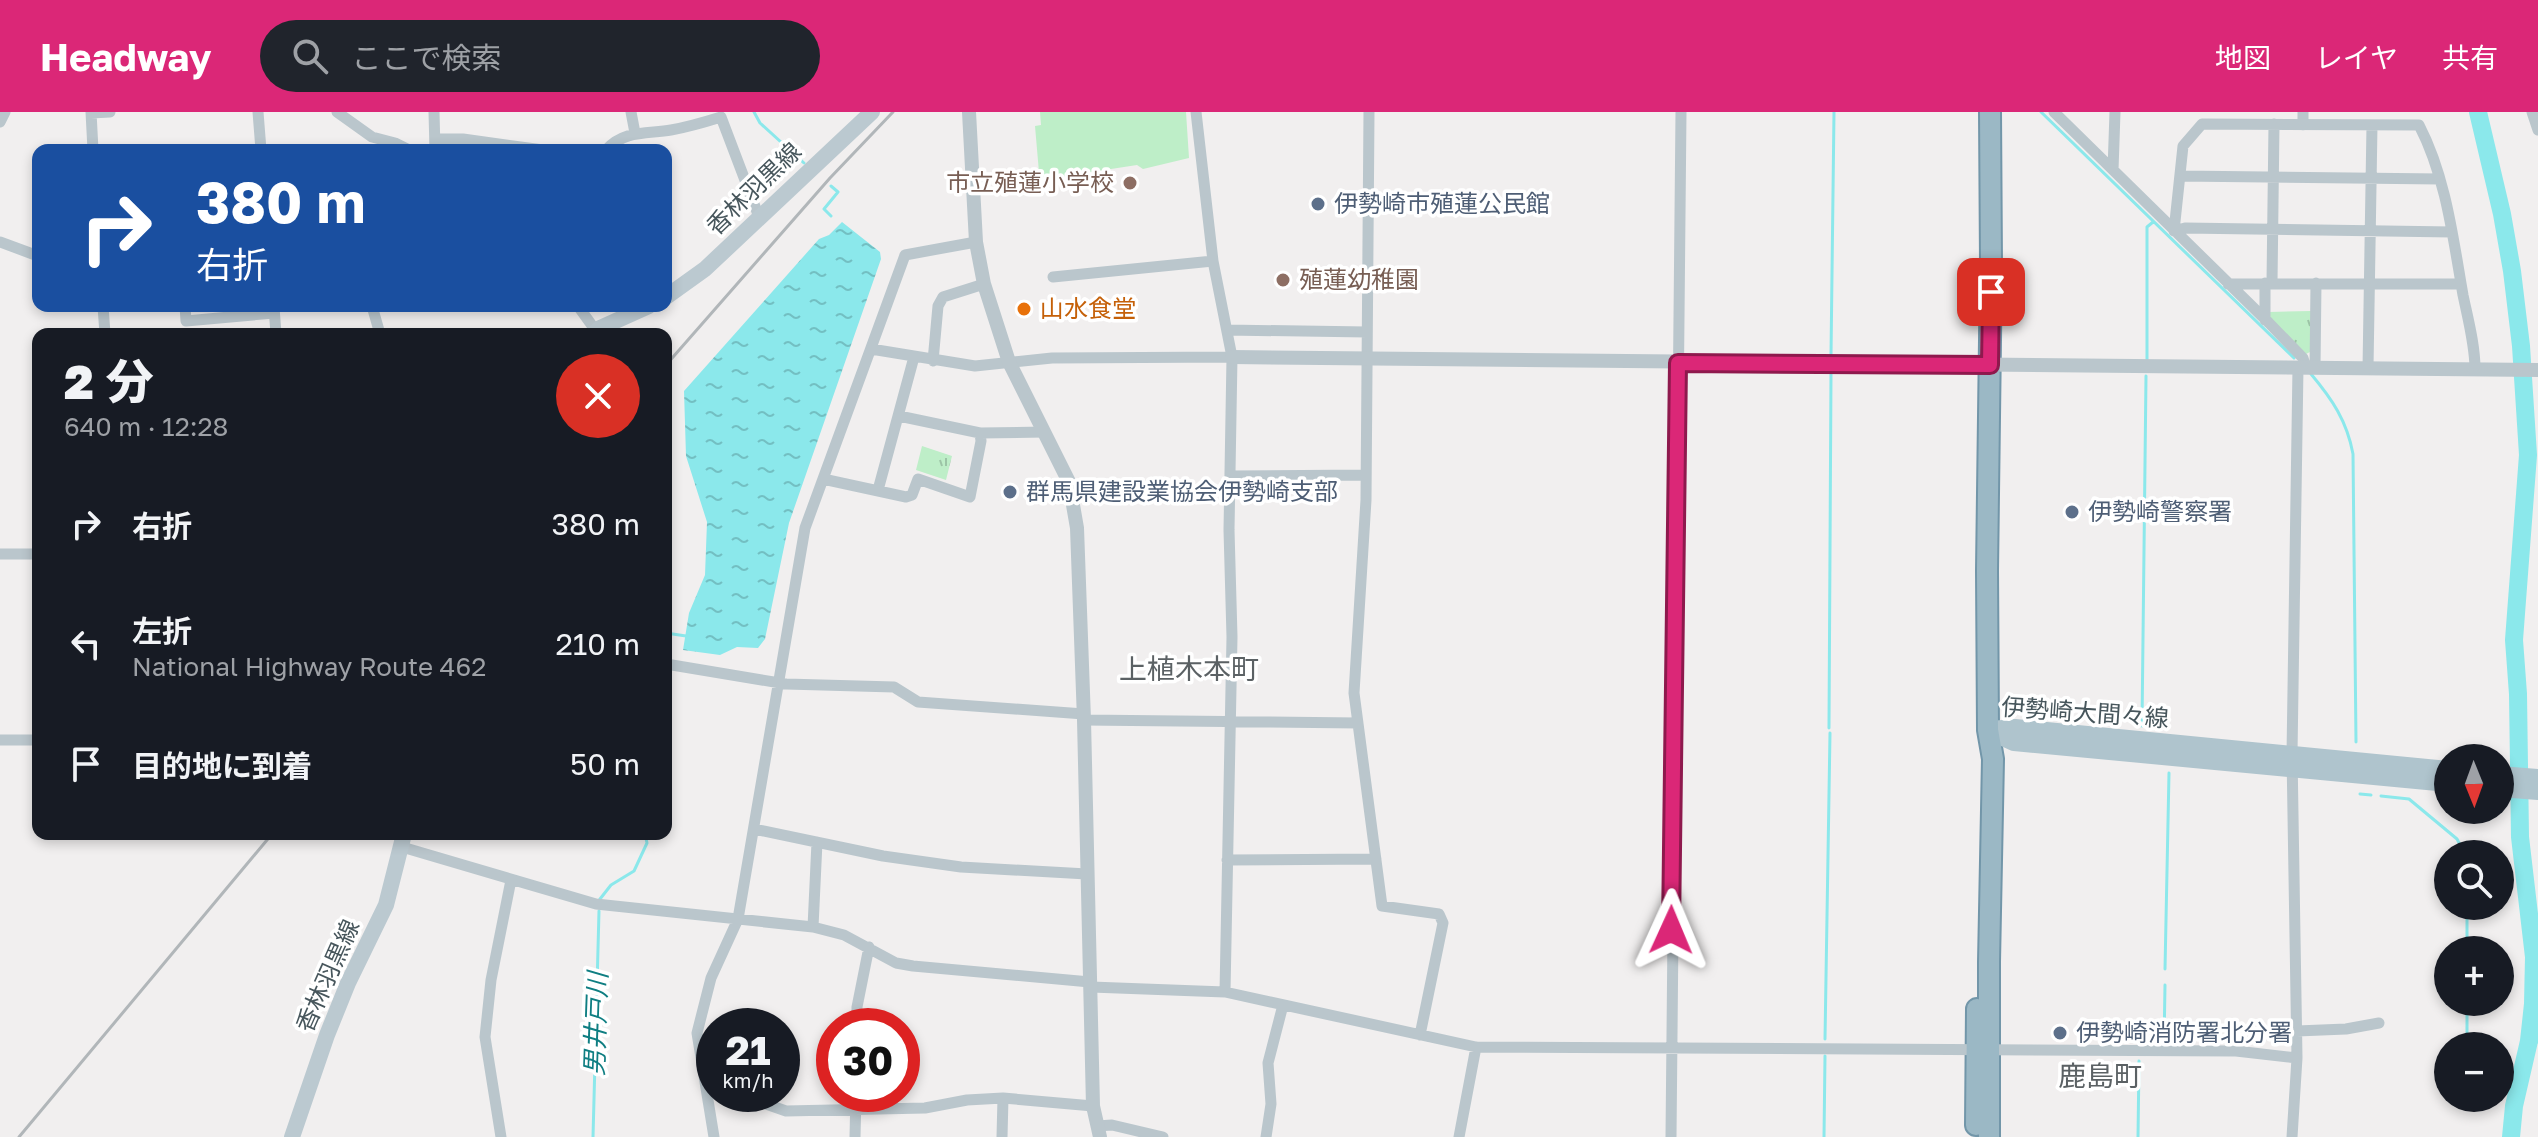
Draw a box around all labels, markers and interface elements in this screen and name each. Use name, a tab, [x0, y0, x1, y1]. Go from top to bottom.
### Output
search box	[260, 20, 820, 92]
text: Headway	[40, 34, 212, 79]
icon: search	[288, 34, 332, 78]
text: ここで検索	[352, 40, 502, 76]
text: 地図	[2215, 41, 2271, 74]
text: レイヤ	[2315, 41, 2398, 74]
text: 共有	[2442, 41, 2498, 74]
street label: 香林羽黒線	[700, 136, 806, 240]
place label: 市立殖蓮小学校	[946, 167, 1114, 196]
text: 380 m	[196, 168, 365, 235]
marker: 市立殖蓮小学校	[1121, 174, 1139, 192]
icon: right	[64, 176, 168, 280]
place label: 伊勢崎市殖蓮公民館	[1334, 188, 1550, 217]
marker: 伊勢崎市殖蓮公民館	[1309, 195, 1327, 213]
text: 右折	[196, 243, 268, 286]
pin	[1957, 258, 2025, 326]
place label: 殖蓮幼稚園	[1299, 264, 1419, 293]
icon: arrive	[1969, 270, 2013, 314]
marker: 殖蓮幼稚園	[1274, 271, 1292, 289]
place label: 山水食堂	[1040, 293, 1136, 322]
marker: 山水食堂	[1015, 300, 1033, 318]
text: 2 分	[64, 352, 154, 410]
button: close	[556, 354, 640, 438]
text: 640 m · 12:28	[64, 411, 228, 442]
place label: 群馬県建設業協会伊勢崎支部	[1026, 476, 1338, 505]
marker: 群馬県建設業協会伊勢崎支部	[1001, 483, 1019, 501]
place label: 伊勢崎警察署	[2088, 496, 2232, 525]
icon: right	[64, 502, 108, 546]
marker: 伊勢崎警察署	[2063, 503, 2081, 521]
text: 380 m	[552, 506, 640, 542]
text: 右折	[132, 508, 192, 544]
text: 左折	[132, 613, 192, 649]
icon: left	[64, 622, 108, 666]
text: 210 m	[555, 626, 640, 662]
text: National Highway Route 462	[132, 651, 486, 682]
district label: 上植木本町	[1119, 652, 1259, 685]
street label: 伊勢崎大間々線	[2000, 691, 2170, 732]
icon: arrive	[64, 742, 108, 786]
north arrow	[2434, 744, 2514, 824]
map controls	[2434, 744, 2514, 1112]
text: 50 m	[570, 746, 640, 782]
text: 目的地に到着	[132, 748, 312, 784]
button: search	[2434, 840, 2514, 920]
position arrow	[1629, 888, 1713, 972]
street label: 香林羽黒線	[289, 915, 364, 1036]
button: +	[2434, 936, 2514, 1016]
water label: 男井戸川	[578, 968, 613, 1076]
speed limit sign: 30	[816, 1008, 920, 1112]
place label: 伊勢崎消防署北分署	[2076, 1017, 2292, 1046]
marker: 伊勢崎消防署北分署	[2051, 1024, 2069, 1042]
text: 21	[726, 1026, 771, 1074]
button: −	[2434, 1032, 2514, 1112]
district label: 鹿島町	[2058, 1059, 2142, 1092]
text: km/h	[723, 1068, 773, 1092]

